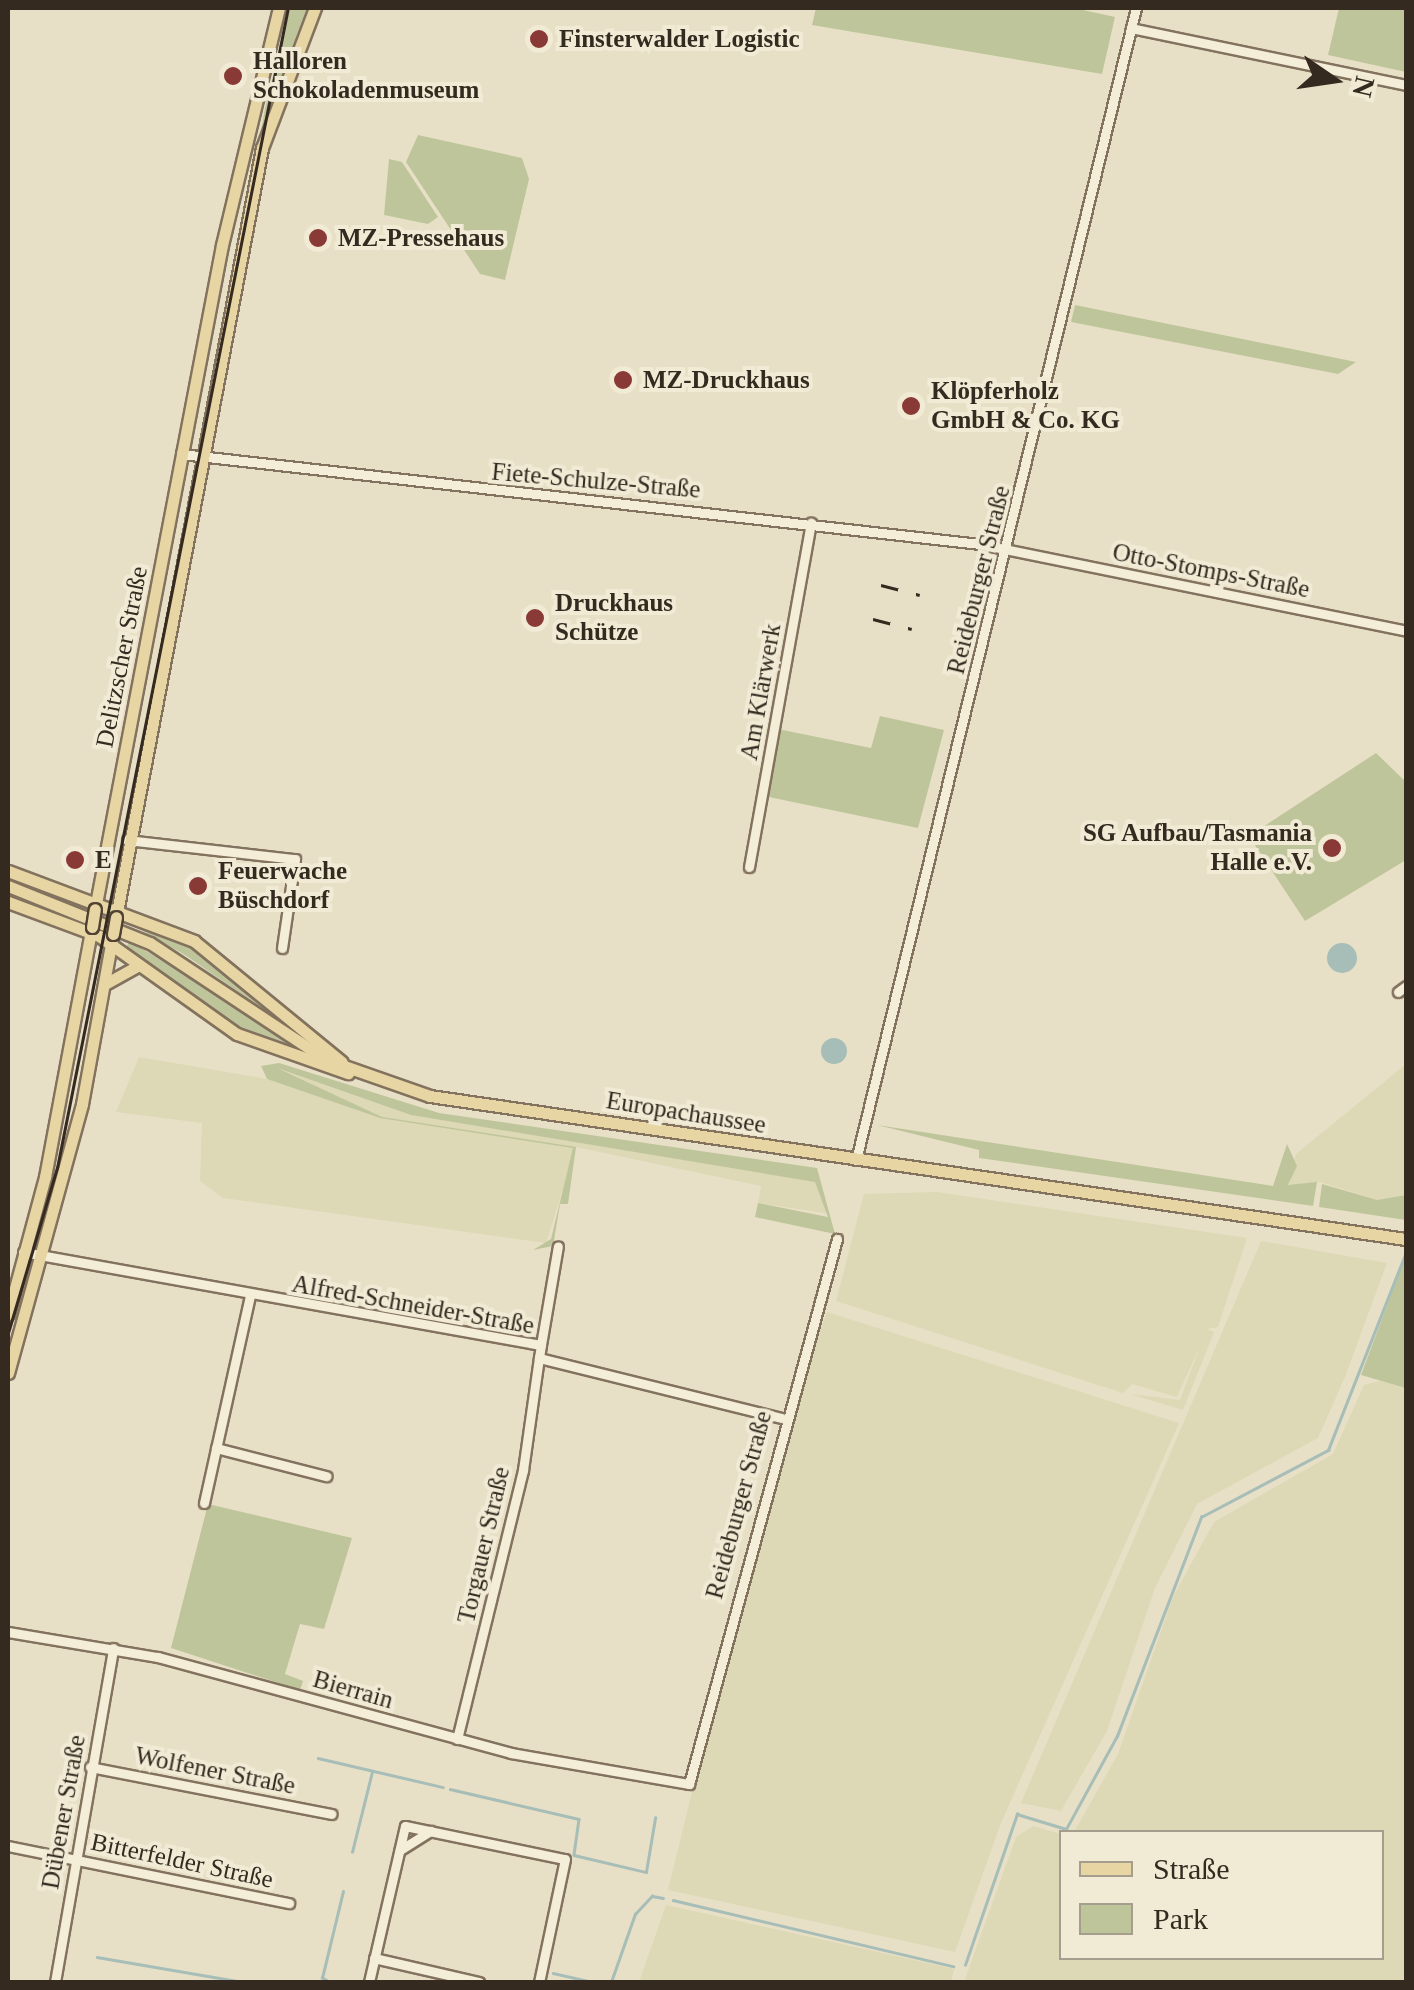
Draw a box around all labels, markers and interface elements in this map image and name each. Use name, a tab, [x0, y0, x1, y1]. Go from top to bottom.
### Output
place label: Finsterwalder Logistic	[559, 24, 800, 54]
marker: Finsterwalder Logistic	[528, 28, 550, 50]
north arrow	[1284, 30, 1384, 130]
place label: Halloren Schokoladenmuseum	[253, 47, 479, 106]
marker: Halloren Schokoladenmuseum	[222, 65, 244, 87]
text: N	[1346, 74, 1381, 100]
place label: MZ-Pressehaus	[338, 223, 504, 253]
marker: MZ-Pressehaus	[307, 227, 329, 249]
place label: MZ-Druckhaus	[643, 365, 810, 395]
marker: MZ-Druckhaus	[612, 369, 634, 391]
place label: Klöpferholz GmbH & Co. KG	[931, 377, 1120, 436]
marker: Klöpferholz GmbH & Co. KG	[900, 395, 922, 417]
street label: Fiete-Schulze-Straße	[490, 457, 702, 505]
street label: Reideburger Straße	[941, 483, 1017, 677]
street label: Otto-Stomps-Straße	[1110, 537, 1312, 605]
street label: Delitzscher Straße	[90, 564, 154, 750]
place label: Druckhaus Schütze	[555, 589, 673, 648]
marker: Druckhaus Schütze	[524, 607, 546, 629]
street label: Am Klärwerk	[734, 621, 788, 763]
place label: SG Aufbau/Tasmania Halle e.V.	[1082, 819, 1312, 878]
marker: SG Aufbau/Tasmania Halle e.V.	[1321, 837, 1343, 859]
place label: E	[95, 845, 112, 875]
marker: E	[64, 849, 86, 871]
place label: Feuerwache Büschdorf	[218, 857, 347, 916]
marker: Feuerwache Büschdorf	[187, 875, 209, 897]
street label: Europachaussee	[604, 1086, 768, 1140]
street label: Alfred-Schneider-Straße	[290, 1269, 536, 1341]
street label: Reideburger Straße	[700, 1408, 778, 1602]
street label: Torgauer Straße	[451, 1464, 517, 1626]
street label: Bierrain	[309, 1664, 397, 1716]
street label: Dübener Straße	[36, 1732, 92, 1892]
street label: Wolfener Straße	[132, 1741, 298, 1801]
street label: Bitterfelder Straße	[88, 1827, 276, 1895]
legend	[1059, 1830, 1384, 1960]
text: Straße	[1153, 1852, 1230, 1885]
text: Park	[1153, 1902, 1208, 1935]

